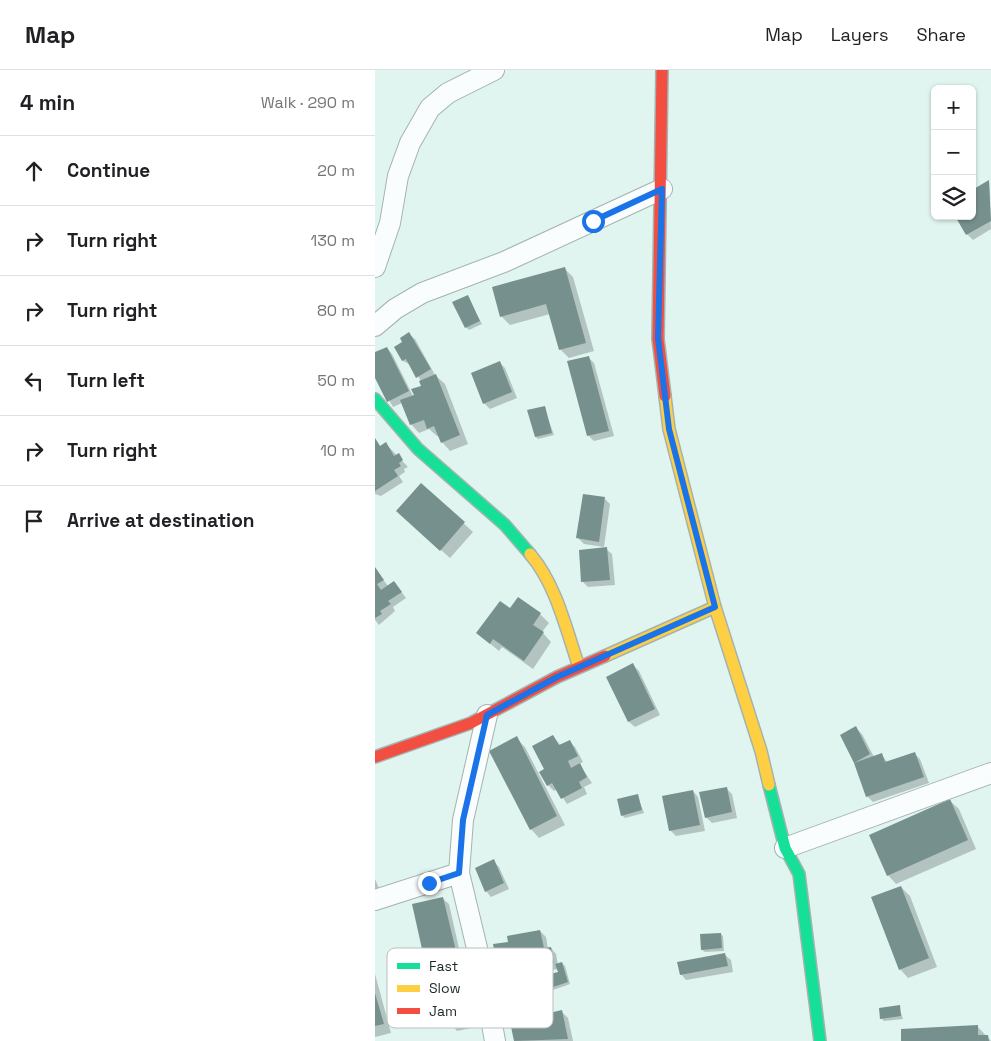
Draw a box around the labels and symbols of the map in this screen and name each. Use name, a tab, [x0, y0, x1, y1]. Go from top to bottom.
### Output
route start	[582, 210, 605, 233]
route end	[418, 872, 441, 895]
legend	[387, 948, 553, 1028]
text: Fast	[429, 957, 458, 975]
text: Slow	[429, 979, 461, 997]
text: Jam	[429, 1002, 457, 1020]

